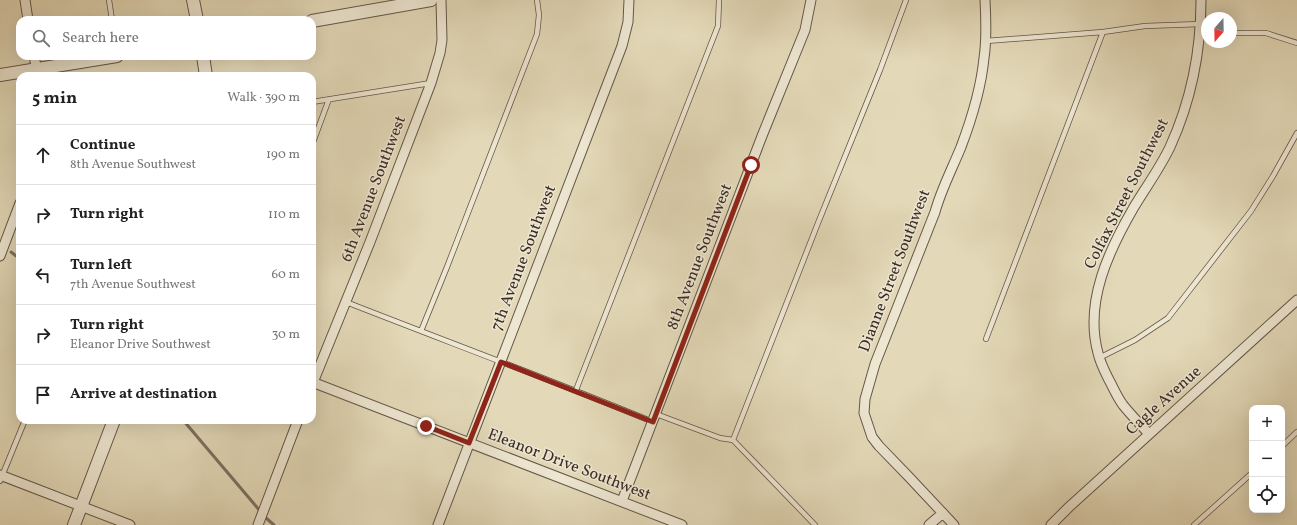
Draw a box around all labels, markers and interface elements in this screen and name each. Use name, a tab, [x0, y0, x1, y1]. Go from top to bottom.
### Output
north arrow	[1201, 12, 1237, 48]
search box	[16, 16, 316, 60]
icon: search	[30, 27, 52, 49]
text: Search here	[62, 28, 139, 49]
text: 5 min	[32, 87, 77, 110]
text: Walk · 390 m	[227, 89, 300, 107]
street label: 6th Avenue Southwest	[336, 112, 412, 265]
street label: Colfax Street Southwest	[1079, 114, 1175, 273]
text: Continue	[70, 135, 135, 156]
icon: ahead	[32, 144, 54, 166]
text: 190 m	[266, 146, 300, 164]
text: 8th Avenue Southwest	[70, 156, 196, 174]
route start	[742, 156, 760, 174]
street label: 8th Avenue Southwest	[662, 180, 738, 333]
street label: 7th Avenue Southwest	[486, 181, 562, 334]
street label: Dianne Street Southwest	[854, 186, 936, 356]
icon: right	[32, 204, 54, 226]
text: Turn right	[70, 204, 144, 225]
text: 110 m	[268, 206, 300, 224]
text: Turn left	[70, 255, 132, 276]
icon: left	[32, 264, 54, 286]
text: 60 m	[272, 266, 300, 284]
text: 7th Avenue Southwest	[70, 276, 196, 294]
text: Turn right	[70, 315, 144, 336]
icon: right	[32, 324, 54, 346]
text: 30 m	[272, 326, 300, 344]
text: Eleanor Drive Southwest	[70, 336, 211, 354]
street label: Cagle Avenue	[1122, 361, 1206, 441]
icon: arrive	[32, 384, 54, 406]
text: Arrive at destination	[70, 384, 217, 405]
map controls	[1249, 405, 1285, 513]
button: +	[1249, 405, 1285, 441]
route end	[417, 417, 435, 435]
street label: Eleanor Drive Southwest	[484, 424, 654, 506]
button: −	[1249, 441, 1285, 477]
button: locate	[1249, 477, 1285, 513]

